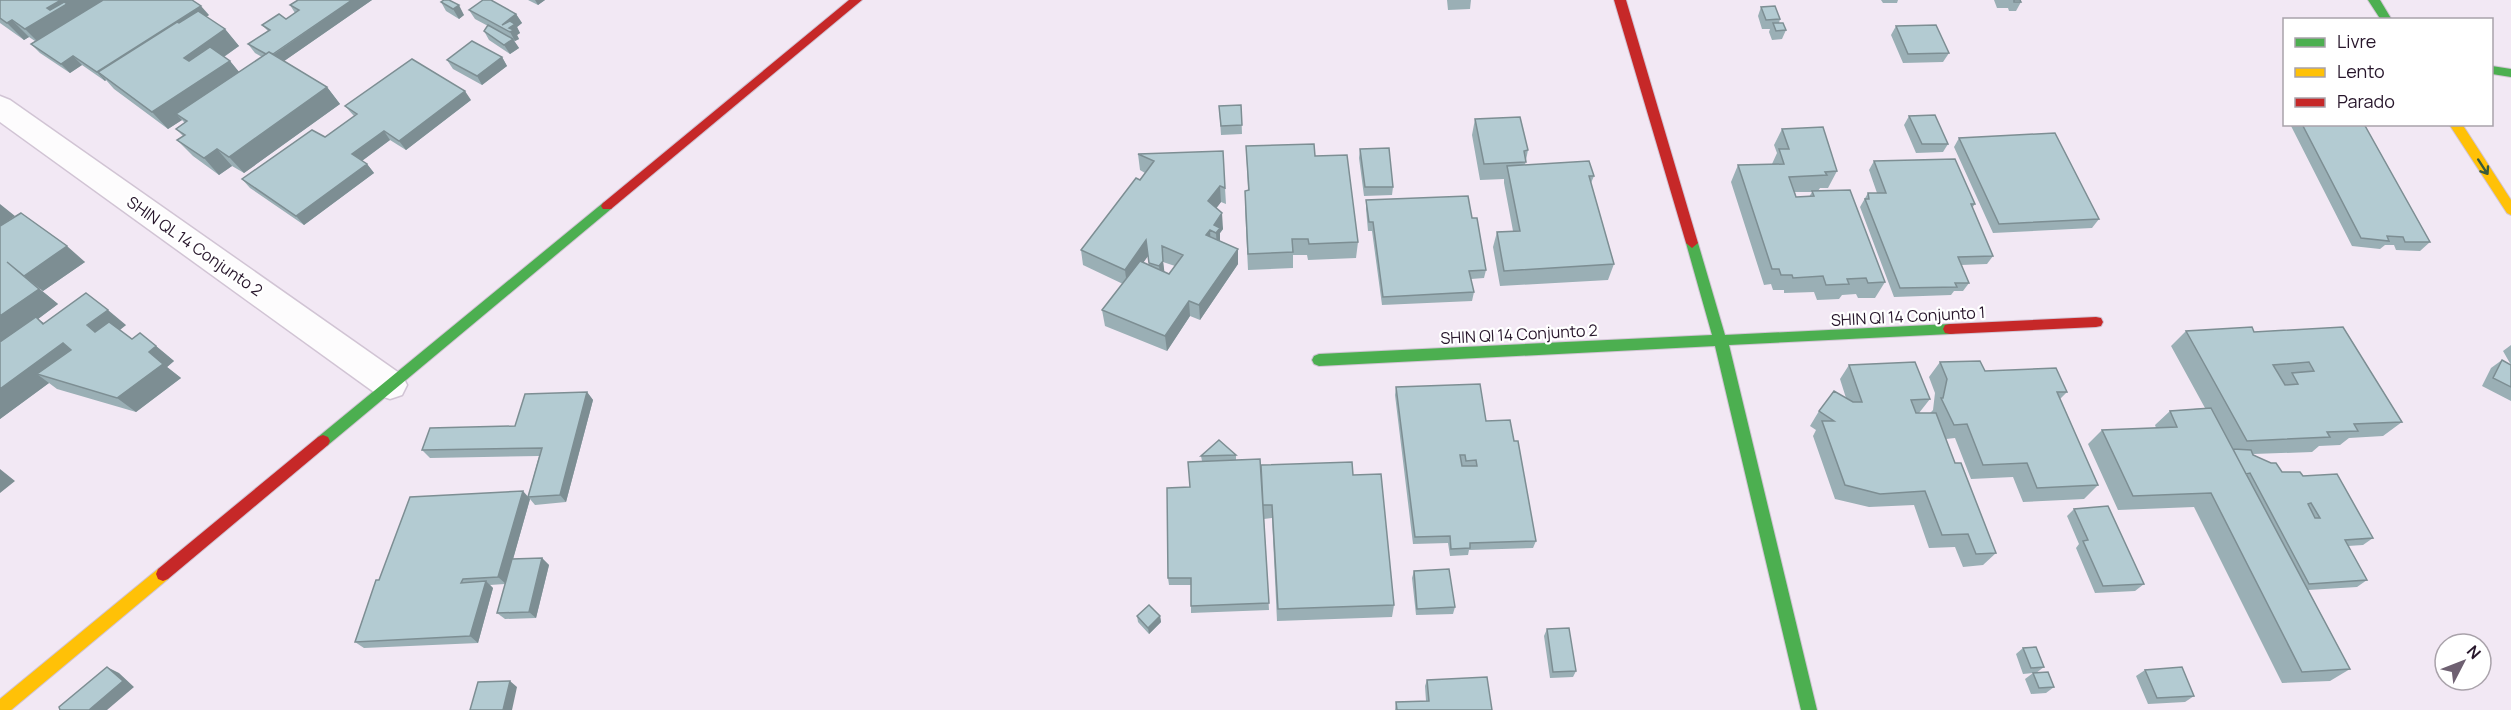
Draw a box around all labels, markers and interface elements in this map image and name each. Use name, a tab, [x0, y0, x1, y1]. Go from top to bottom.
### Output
legend	[2283, 18, 2493, 126]
text: Livre	[2337, 29, 2376, 53]
text: Lento	[2337, 59, 2385, 83]
text: Parado	[2337, 89, 2395, 113]
one-way arrow	[2477, 159, 2489, 175]
street label: SHIN QL 14 Conjunto 2	[123, 191, 267, 301]
street label: SHIN QI 14 Conjunto 1	[1830, 301, 1986, 331]
street label: SHIN QI 14 Conjunto 2	[1440, 319, 1598, 349]
north arrow	[2433, 632, 2493, 692]
text: N	[2462, 640, 2486, 664]

